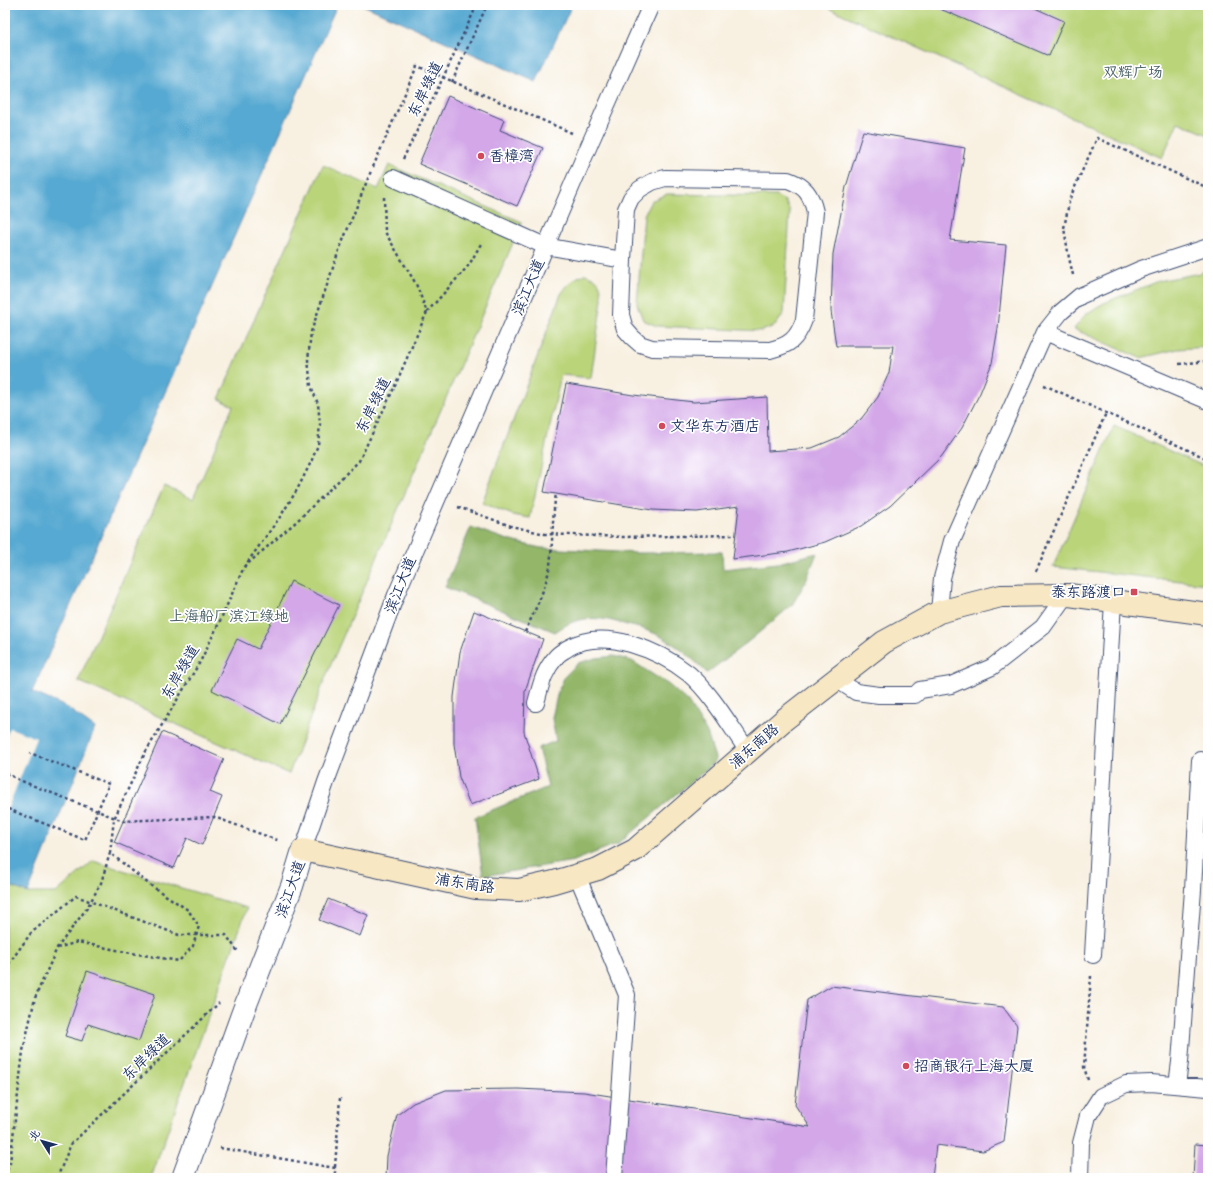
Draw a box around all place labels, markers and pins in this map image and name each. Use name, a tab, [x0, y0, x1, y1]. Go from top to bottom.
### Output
place label: 香樟湾	[489, 147, 534, 167]
marker: 香樟湾	[476, 151, 486, 161]
place label: 文华东方酒店	[670, 417, 760, 437]
marker: 文华东方酒店	[657, 421, 667, 431]
place label: 泰东路渡口	[1051, 583, 1126, 603]
marker: 泰东路渡口	[1129, 587, 1139, 597]
place label: 招商银行上海大厦	[914, 1057, 1034, 1077]
marker: 招商银行上海大厦	[901, 1061, 911, 1071]

